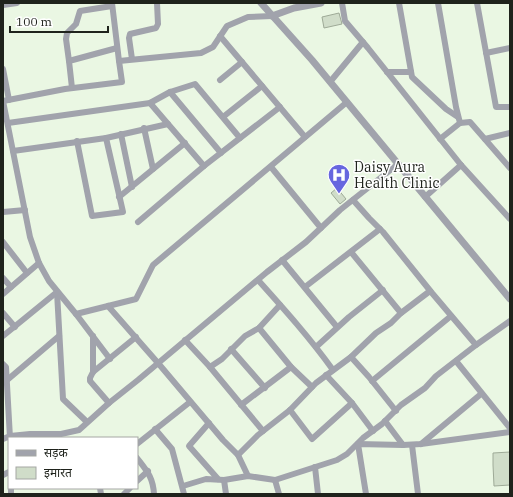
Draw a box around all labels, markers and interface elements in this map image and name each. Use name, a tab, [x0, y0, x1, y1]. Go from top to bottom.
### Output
scale bar	[10, 8, 108, 34]
text: 100 m	[16, 14, 52, 29]
place label: Daisy Aura Health Clinic	[354, 158, 440, 192]
hospital icon: Daisy Aura Health Clinic	[326, 162, 352, 195]
legend	[8, 437, 138, 489]
text: सड़क	[44, 445, 69, 460]
text: इमारत	[44, 465, 73, 480]

